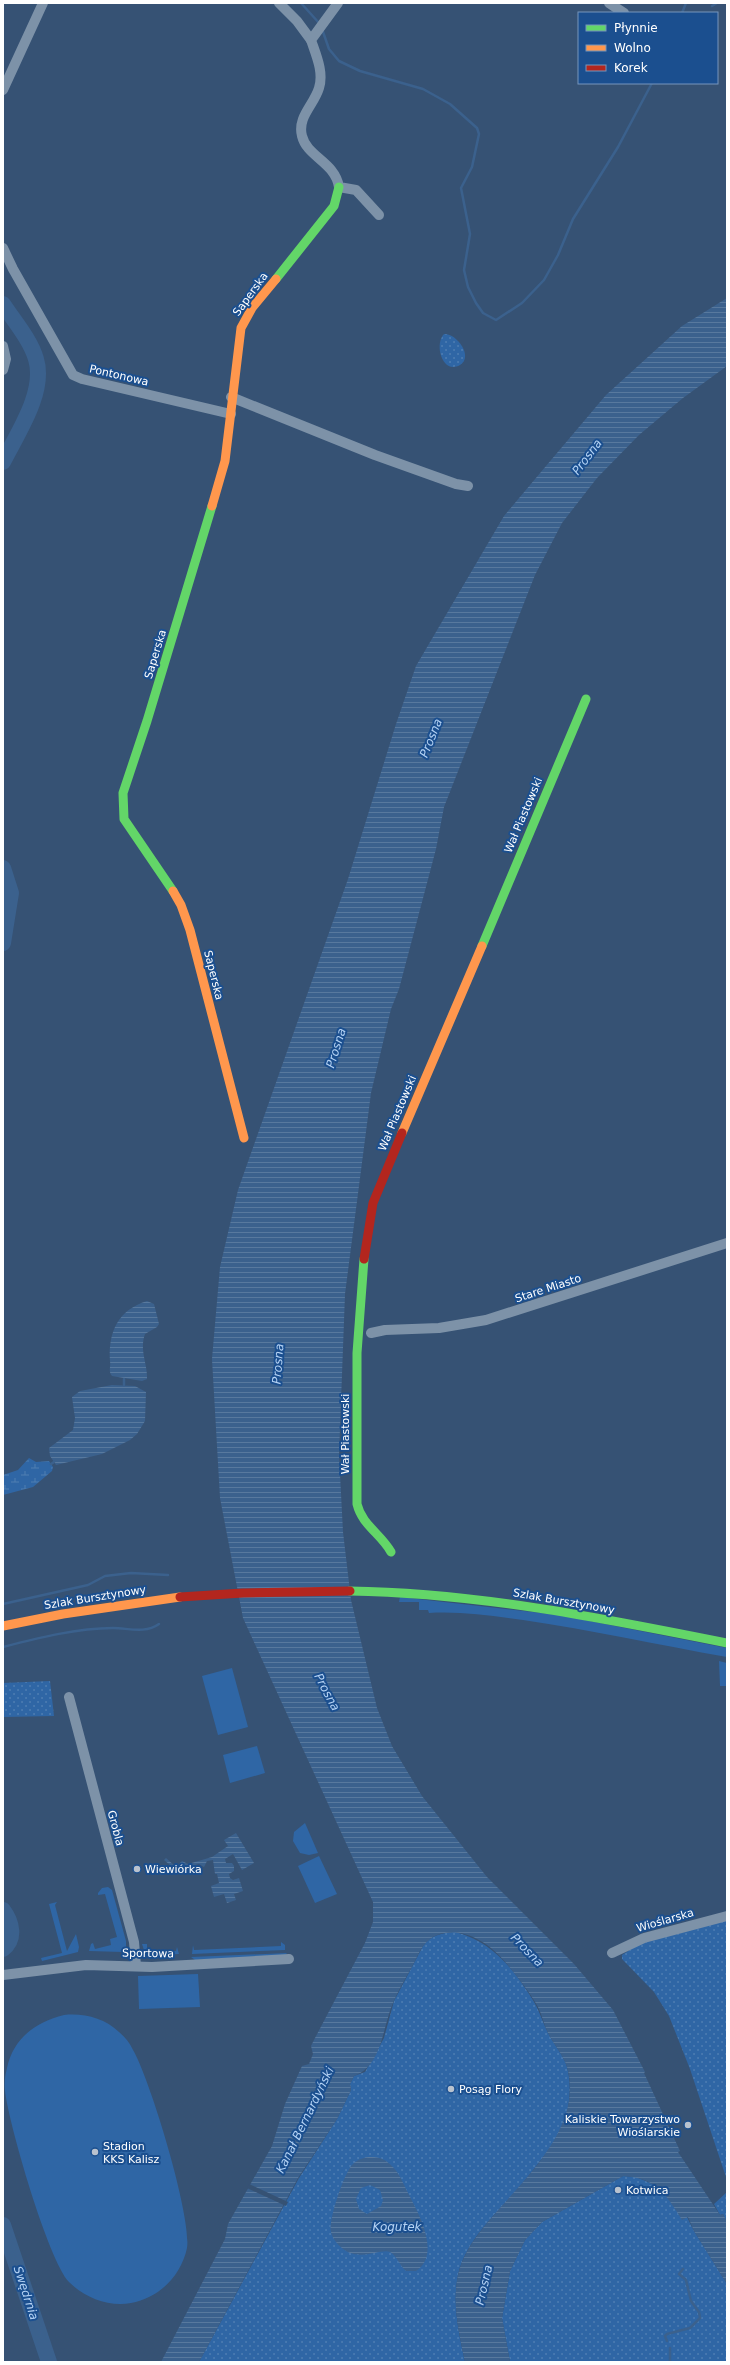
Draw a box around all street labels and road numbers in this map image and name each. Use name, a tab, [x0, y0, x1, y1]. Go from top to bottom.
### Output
street label: Saperska	[230, 270, 271, 319]
street label: Pontonowa	[88, 362, 150, 389]
street label: Saperska	[142, 628, 169, 680]
street label: Wał Piastowski	[502, 776, 545, 855]
street label: Saperska	[201, 949, 226, 1001]
street label: Wał Piastowski	[376, 1074, 419, 1153]
street label: Stare Miasto	[513, 1272, 583, 1305]
street label: Wał Piastowski	[339, 1394, 352, 1474]
street label: Szlak Bursztynowy	[43, 1583, 147, 1612]
street label: Szlak Bursztynowy	[512, 1586, 616, 1617]
street label: Grobla	[105, 1809, 126, 1847]
street label: Wioślarska	[635, 1906, 695, 1935]
street label: Sportowa	[122, 1947, 174, 1960]

